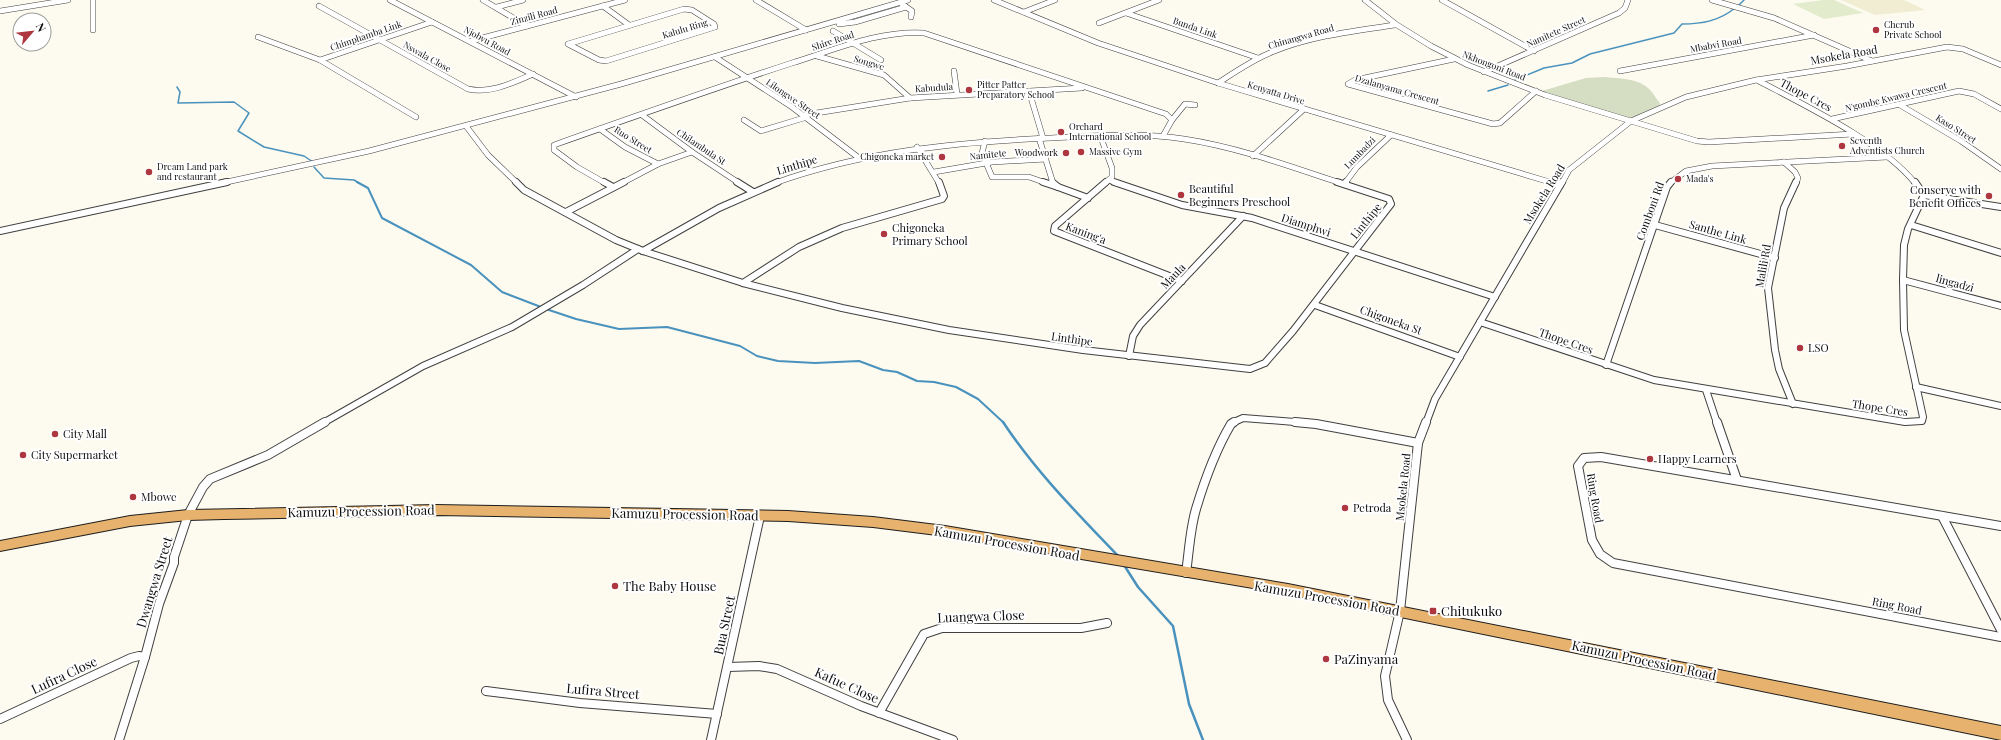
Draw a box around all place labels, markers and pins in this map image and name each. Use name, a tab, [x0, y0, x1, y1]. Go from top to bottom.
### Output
place label: Cherub Private School	[1884, 18, 1942, 40]
marker: Cherub Private School	[1871, 25, 1881, 35]
place label: Pitter Patter Preparatory School	[977, 78, 1055, 100]
marker: Pitter Patter Preparatory School	[964, 85, 974, 95]
place label: Orchard International School	[1069, 120, 1152, 142]
marker: Orchard International School	[1056, 127, 1066, 137]
place label: Seventh Adventists Church	[1849, 134, 1925, 156]
marker: Seventh Adventists Church	[1837, 141, 1847, 151]
place label: Massive Gym	[1089, 145, 1142, 157]
place label: Woodwork	[1014, 146, 1058, 158]
marker: Massive Gym	[1076, 147, 1086, 157]
marker: Woodwork	[1061, 148, 1071, 158]
place label: Chigoneka market	[860, 150, 935, 162]
marker: Chigoneka market	[937, 152, 947, 162]
place label: Dream Land park and restaurant	[157, 160, 228, 182]
marker: Dream Land park and restaurant	[144, 167, 154, 177]
place label: Mada's	[1686, 172, 1714, 184]
marker: Mada's	[1673, 174, 1683, 184]
place label: Beautiful Beginners Preschool	[1189, 181, 1290, 209]
place label: Conserve with Benefit Offices	[1909, 182, 1982, 210]
marker: Beautiful Beginners Preschool	[1176, 190, 1186, 200]
marker: Conserve with Benefit Offices	[1984, 191, 1994, 201]
place label: Chigoneka Primary School	[892, 220, 968, 248]
marker: Chigoneka Primary School	[879, 229, 889, 239]
place label: LSO	[1808, 340, 1829, 355]
marker: LSO	[1795, 343, 1805, 353]
place label: City Mall	[63, 426, 107, 441]
marker: City Mall	[50, 429, 60, 439]
place label: City Supermarket	[31, 447, 118, 462]
marker: City Supermarket	[18, 450, 28, 460]
place label: Happy Learners	[1658, 451, 1737, 466]
marker: Happy Learners	[1645, 454, 1655, 464]
place label: Mbowe	[141, 489, 177, 504]
marker: Mbowe	[128, 492, 138, 502]
place label: Petroda	[1353, 500, 1392, 515]
marker: Petroda	[1340, 503, 1350, 513]
place label: The Baby House	[623, 577, 717, 594]
marker: The Baby House	[610, 581, 620, 591]
place label: Chitukuko	[1441, 602, 1502, 619]
marker: Chitukuko	[1428, 606, 1438, 616]
place label: PaZinyama	[1334, 650, 1399, 667]
marker: PaZinyama	[1321, 654, 1331, 664]

